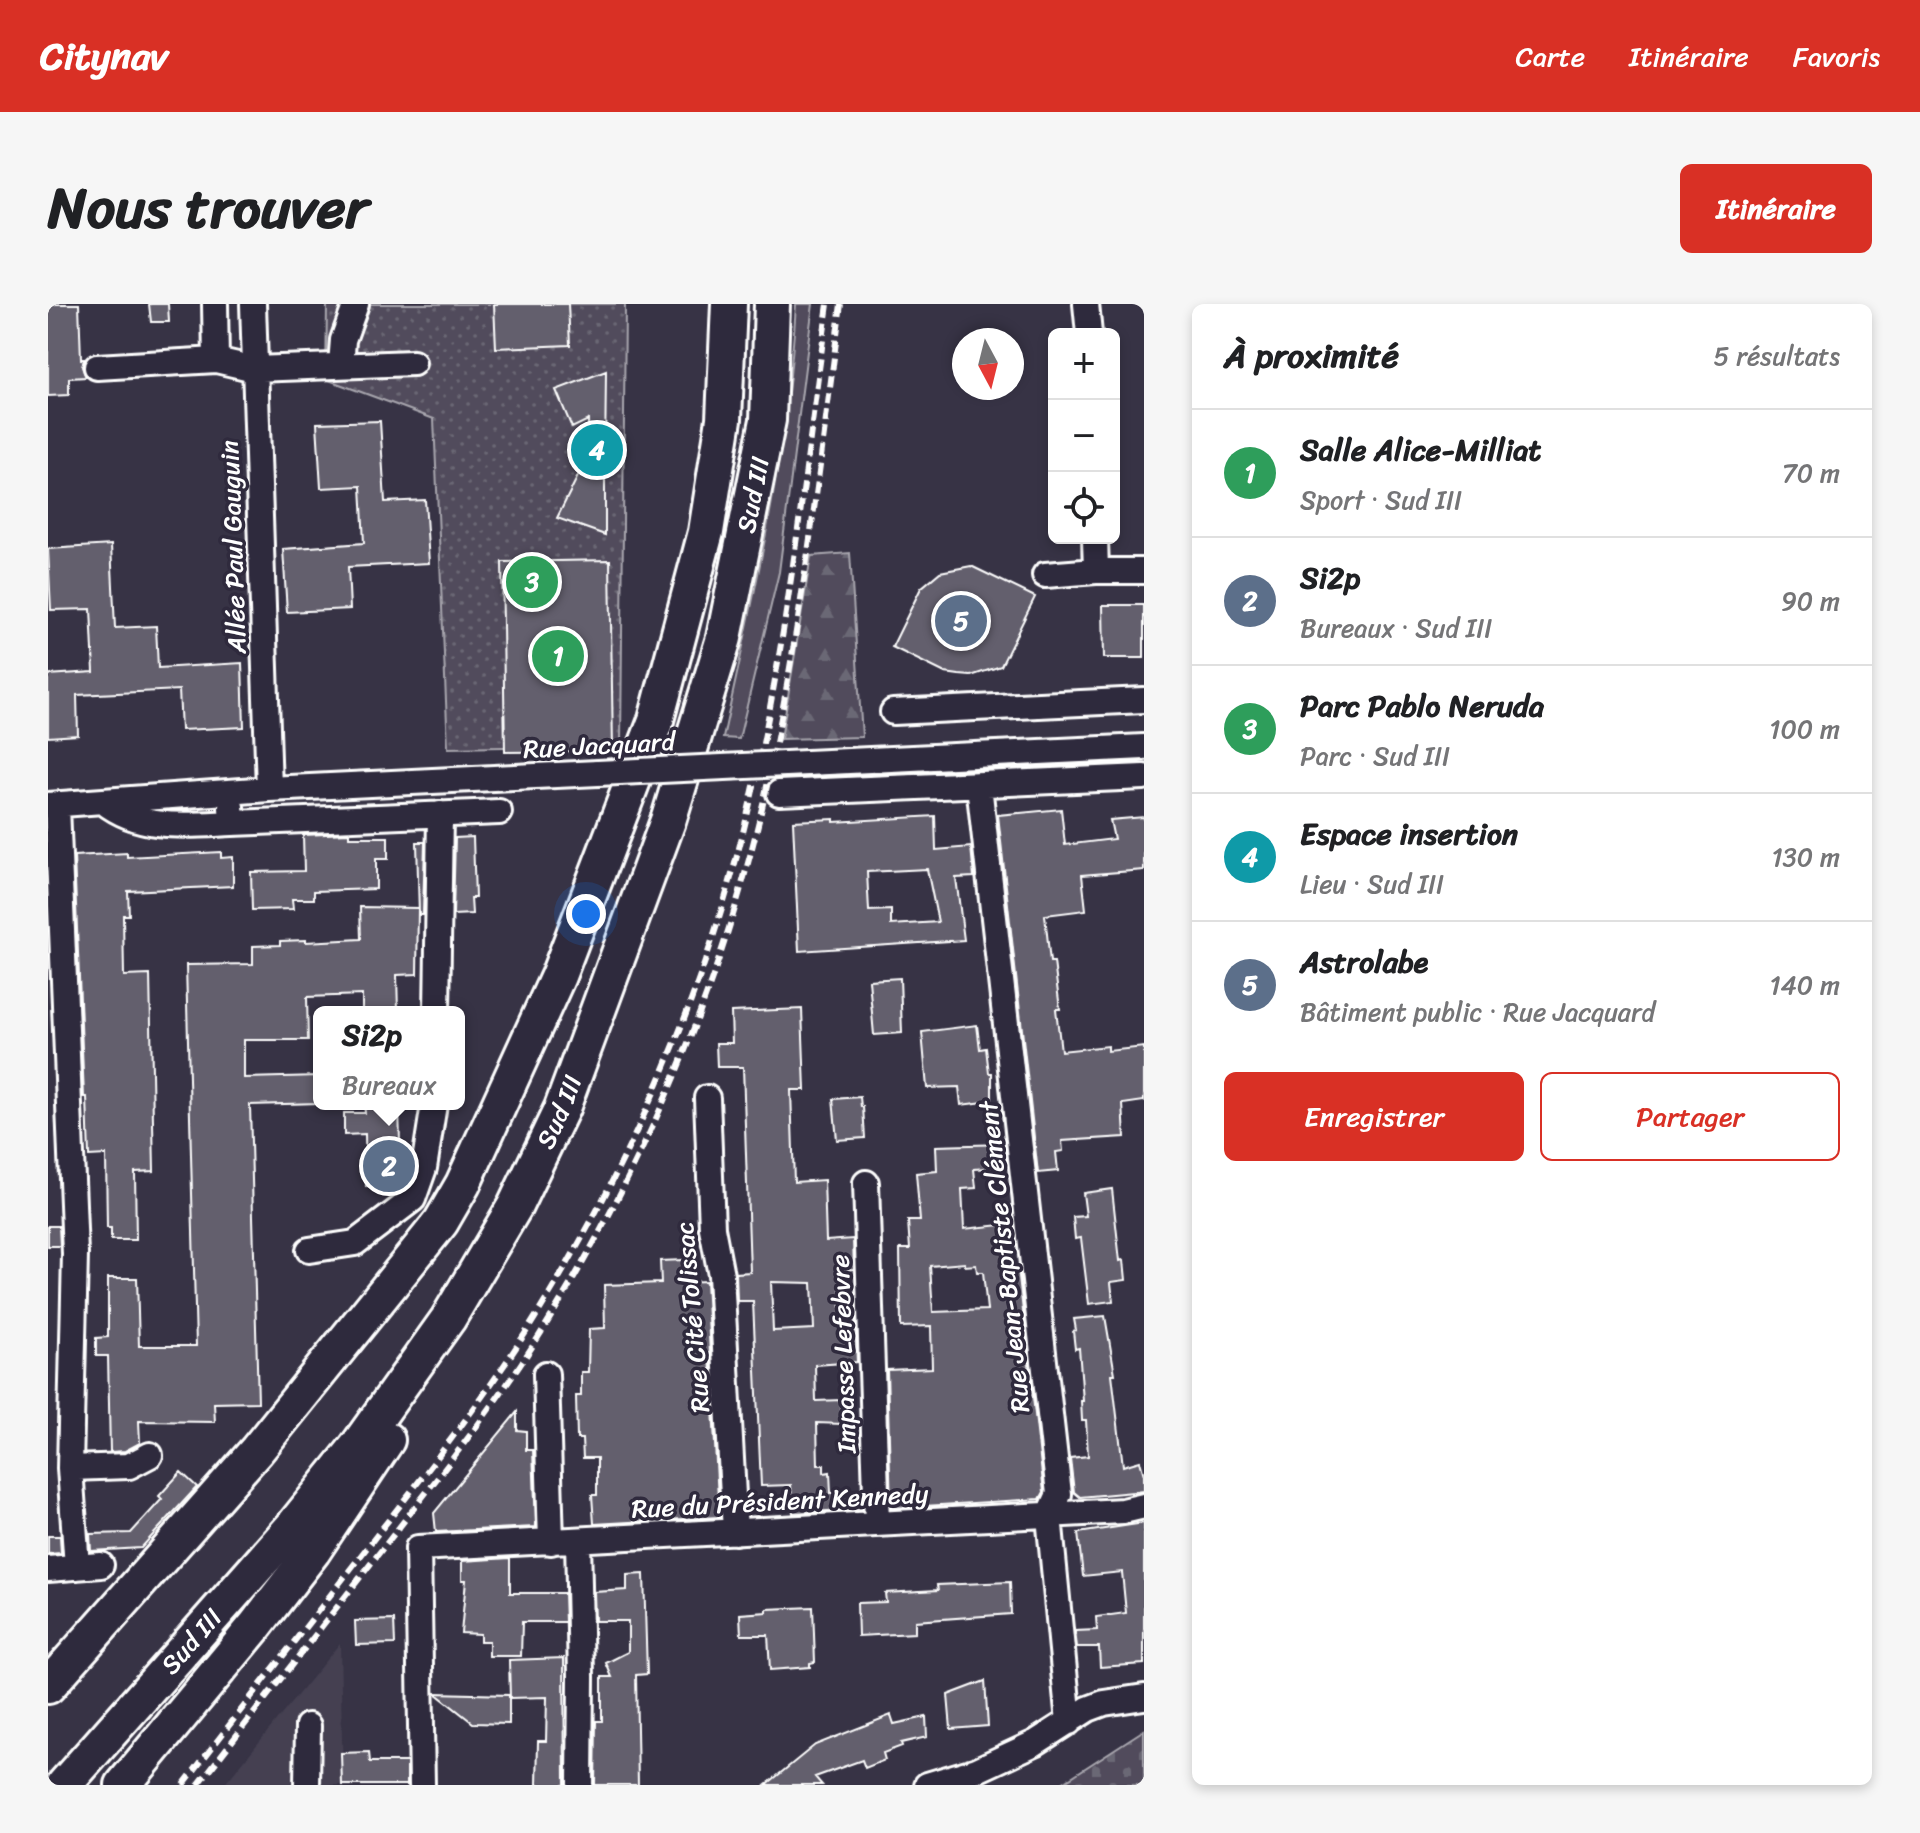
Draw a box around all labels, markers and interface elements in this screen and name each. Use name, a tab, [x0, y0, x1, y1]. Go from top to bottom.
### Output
text: Citynav	[40, 23, 168, 90]
text: Carte	[1515, 32, 1585, 81]
text: Itinéraire	[1629, 32, 1749, 81]
text: Favoris	[1793, 32, 1880, 81]
text: Nous trouver	[48, 159, 369, 258]
button: Itinéraire	[1680, 164, 1872, 253]
text: À proximité	[1224, 326, 1399, 386]
north arrow	[952, 328, 1024, 400]
map controls	[1048, 328, 1120, 544]
button: +	[1048, 328, 1120, 400]
text: 5 résultats	[1714, 333, 1840, 379]
button: −	[1048, 400, 1120, 472]
pin: 4	[571, 420, 623, 480]
text: Salle Alice-Milliat	[1300, 423, 1541, 477]
street label: Allée Paul Gauguin	[206, 439, 260, 656]
text: 1	[1244, 450, 1256, 496]
text: 70 m	[1782, 450, 1840, 496]
street label: Sud III	[723, 452, 783, 537]
button: locate	[1048, 472, 1120, 544]
text: Sport · Sud III	[1300, 477, 1462, 523]
text: Si2p	[1300, 551, 1360, 605]
pin: 3	[506, 552, 558, 612]
text: 2	[1242, 578, 1258, 624]
text: 90 m	[1781, 578, 1840, 624]
pin: 5	[935, 591, 987, 651]
text: Bureaux · Sud III	[1300, 605, 1492, 651]
pin: 1	[532, 626, 584, 686]
text: Parc Pablo Neruda	[1300, 679, 1544, 733]
text: 3	[1243, 706, 1257, 752]
text: 100 m	[1769, 706, 1840, 752]
street label: Rue Jacquard	[522, 718, 678, 772]
text: Parc · Sud III	[1300, 733, 1450, 779]
text: Espace insertion	[1300, 807, 1518, 861]
text: 4	[1242, 834, 1258, 880]
text: 130 m	[1771, 834, 1840, 880]
text: Lieu · Sud III	[1300, 861, 1444, 907]
your location	[566, 894, 606, 934]
text: Astrolabe	[1300, 935, 1428, 989]
text: 5	[1242, 962, 1258, 1008]
text: 140 m	[1769, 962, 1840, 1008]
text: Bâtiment public · Rue Jacquard	[1300, 989, 1655, 1035]
popup	[313, 1006, 465, 1110]
text: Si2p	[342, 1008, 402, 1062]
text: Bureaux	[342, 1062, 436, 1108]
street label: Sud III	[523, 1068, 595, 1157]
button: Enregistrer	[1224, 1072, 1524, 1161]
button: Partager	[1540, 1072, 1840, 1161]
street label: Rue Jean-Baptiste Clément	[965, 1097, 1043, 1415]
pin: 2	[363, 1136, 415, 1196]
street label: Rue Cité Tolissac	[661, 1219, 723, 1415]
street label: Impasse Lefebvre	[817, 1254, 869, 1455]
street label: Rue du Président Kennedy	[630, 1470, 930, 1532]
street label: Sud III	[148, 1597, 234, 1685]

